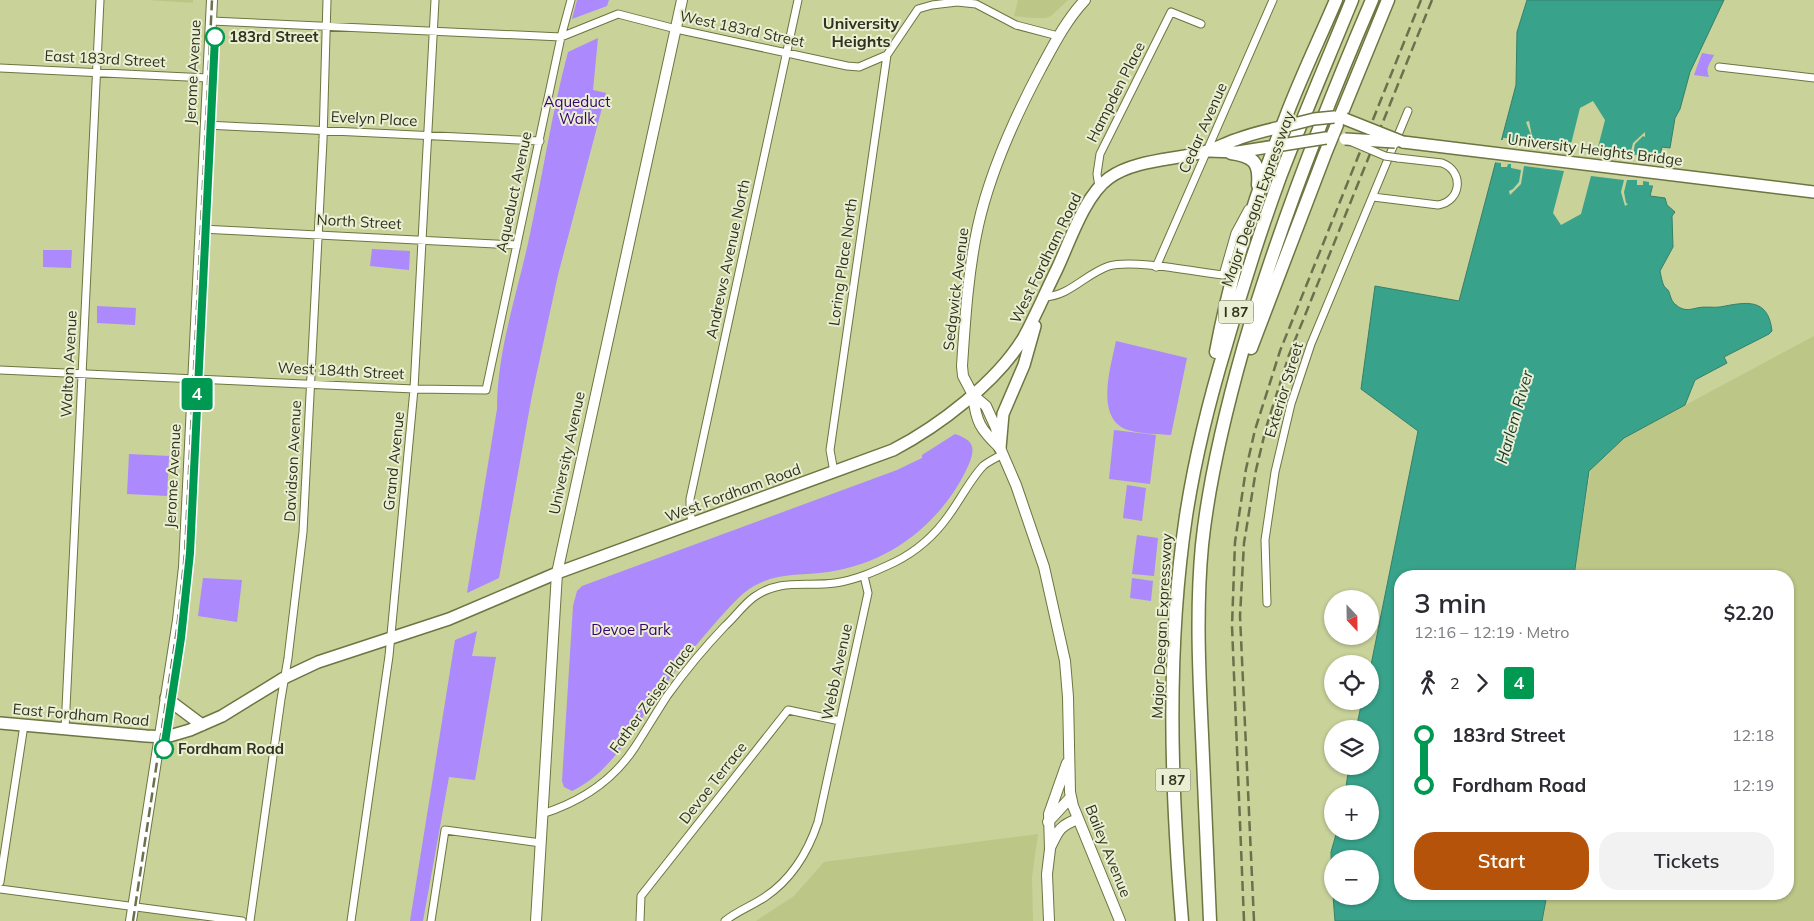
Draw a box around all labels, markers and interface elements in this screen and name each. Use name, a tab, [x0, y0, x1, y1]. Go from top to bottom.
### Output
street label: West 183rd Street	[678, 6, 806, 51]
district label: University Heights	[823, 13, 899, 51]
street label: Jerome Avenue	[180, 19, 205, 125]
marker: 183rd Street	[205, 27, 225, 47]
place label: 183rd Street	[229, 27, 319, 46]
street label: Hampden Place	[1082, 38, 1149, 145]
street label: East 183rd Street	[44, 46, 166, 71]
street label: Cedar Avenue	[1174, 79, 1231, 176]
park label: Aqueduct Walk	[543, 92, 611, 128]
street label: Evelyn Place	[330, 107, 418, 130]
street label: Major Deegan Expressway	[1217, 108, 1298, 289]
street label: University Heights Bridge	[1507, 129, 1684, 170]
street label: Aqueduct Avenue	[491, 130, 536, 254]
street label: Andrews Avenue North	[701, 178, 754, 340]
street label: West Fordham Road	[1006, 189, 1085, 326]
street label: Loring Place North	[824, 197, 861, 327]
street label: North Street	[316, 210, 402, 233]
street label: Sedgwick Avenue	[939, 226, 972, 351]
road number: I 87	[1218, 300, 1254, 324]
street label: Walton Avenue	[56, 310, 81, 418]
street label: Exterior Street	[1260, 340, 1307, 440]
street label: West 184th Street	[277, 358, 405, 383]
water label: Harlem River	[1491, 367, 1537, 466]
line badge: 4	[181, 378, 213, 410]
text: 4	[192, 382, 202, 405]
street label: University Avenue	[544, 390, 589, 516]
street label: Davidson Avenue	[280, 400, 305, 522]
street label: Grand Avenue	[379, 411, 408, 511]
street label: Jerome Avenue	[160, 423, 185, 529]
street label: West Fordham Road	[662, 459, 803, 526]
street label: Major Deegan Expressway	[1147, 533, 1176, 719]
text: 3 min	[1414, 585, 1487, 620]
north arrow	[1324, 590, 1379, 645]
map controls	[1324, 590, 1379, 905]
text: $2.20	[1724, 601, 1774, 625]
park label: Devoe Park	[591, 620, 671, 639]
street label: Webb Avenue	[817, 622, 856, 722]
text: 12:16 – 12:19 · Metro	[1414, 622, 1569, 642]
street label: Father Zeiser Place	[605, 639, 698, 757]
button: locate	[1324, 655, 1379, 710]
icon: walk	[1414, 669, 1442, 697]
icon: forward	[1468, 669, 1496, 697]
text: 4	[1514, 671, 1524, 694]
text: 2	[1450, 673, 1460, 693]
street label: East Fordham Road	[12, 699, 150, 730]
button: layers	[1324, 720, 1379, 775]
text: 183rd Street	[1452, 723, 1565, 747]
text: 12:18	[1732, 725, 1774, 745]
street label: Devoe Terrace	[675, 738, 751, 828]
marker: Fordham Road	[154, 739, 174, 759]
place label: Fordham Road	[178, 739, 284, 758]
road number: I 87	[1156, 768, 1190, 792]
text: Fordham Road	[1452, 773, 1586, 797]
text: 12:19	[1732, 775, 1774, 795]
button: +	[1324, 785, 1379, 840]
street label: Bailey Avenue	[1081, 802, 1136, 900]
button: Start	[1414, 832, 1589, 890]
button: Tickets	[1599, 832, 1774, 890]
button: −	[1324, 850, 1379, 905]

